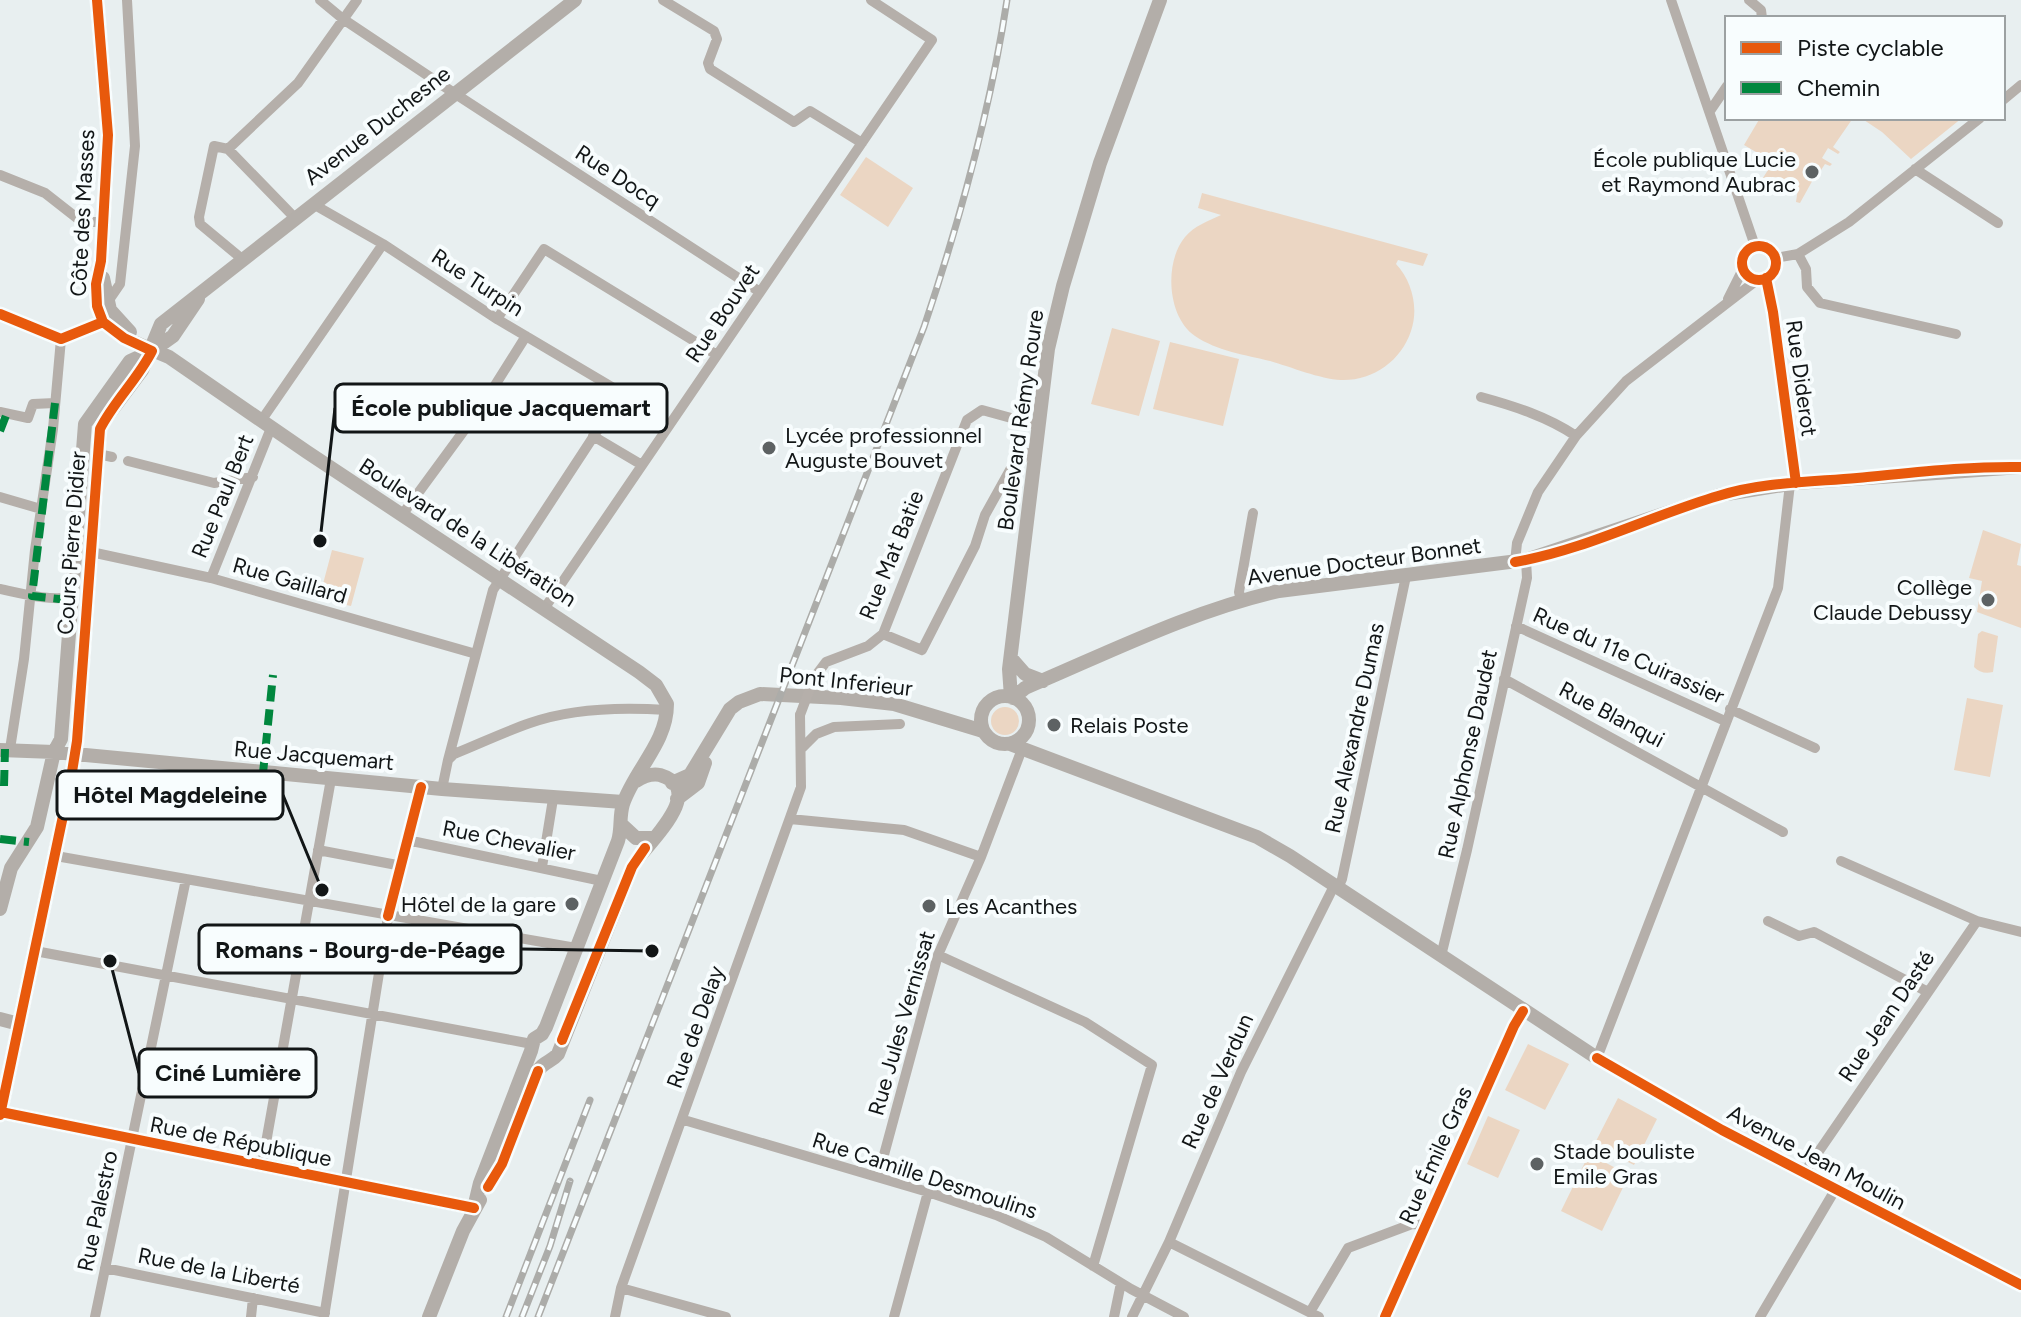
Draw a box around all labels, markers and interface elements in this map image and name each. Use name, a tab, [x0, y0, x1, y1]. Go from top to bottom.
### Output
legend	[1725, 16, 2005, 120]
text: Piste cyclable	[1797, 33, 1944, 62]
street label: Avenue Duchesne	[299, 60, 456, 191]
text: Chemin	[1797, 73, 1880, 102]
street label: Côte des Masses	[65, 129, 100, 297]
street label: Rue Docq	[570, 139, 665, 214]
place label: École publique Lucie et Raymond Aubrac	[1593, 146, 1796, 198]
marker: École publique Lucie et Raymond Aubrac	[1803, 163, 1821, 181]
street label: Rue Turpin	[426, 243, 529, 322]
street label: Rue Bouvet	[679, 259, 765, 368]
street label: Boulevard Rémy Roure	[992, 308, 1049, 532]
street label: Rue Diderot	[1780, 318, 1823, 438]
callout: École publique Jacquemart	[335, 384, 667, 432]
text: École publique Jacquemart	[351, 393, 651, 422]
place label: Lycée professionnel Auguste Bouvet	[785, 422, 982, 474]
street label: Rue Paul Bert	[185, 430, 260, 562]
marker: Lycée professionnel Auguste Bouvet	[760, 439, 778, 457]
street label: Cours Pierre Didier	[52, 450, 91, 636]
street label: Boulevard de la Libération	[354, 452, 581, 613]
street label: Rue Mat Batie	[853, 487, 930, 624]
street label: Avenue Docteur Bonnet	[1245, 532, 1483, 591]
street label: Rue Gaillard	[230, 551, 350, 610]
place label: Collège Claude Debussy	[1813, 574, 1972, 626]
marker: Collège Claude Debussy	[1979, 591, 1997, 609]
street label: Rue du 11e Cuirassier	[1529, 601, 1729, 710]
street label: Rue Alexandre Dumas	[1319, 620, 1390, 836]
street label: Rue Alphonse Daudet	[1432, 647, 1503, 861]
street label: Pont Inferieur	[778, 661, 914, 702]
street label: Rue Blanqui	[1554, 675, 1669, 753]
place label: Relais Poste	[1070, 712, 1188, 739]
marker: Relais Poste	[1045, 716, 1063, 734]
street label: Rue Jacquemart	[233, 735, 395, 776]
callout: Hôtel Magdeleine	[57, 771, 283, 819]
text: Hôtel Magdeleine	[73, 780, 267, 809]
street label: Rue Chevalier	[440, 814, 578, 867]
place label: Hôtel de la gare	[401, 891, 556, 918]
place label: Les Acanthes	[945, 893, 1077, 920]
marker: Hôtel de la gare	[563, 895, 581, 913]
marker: Les Acanthes	[920, 897, 938, 915]
callout: Romans - Bourg-de-Péage	[199, 925, 521, 973]
street label: Rue Jules Vernissat	[862, 928, 941, 1119]
text: Romans - Bourg-de-Péage	[215, 935, 505, 964]
street label: Rue Jean Dasté	[1833, 945, 1940, 1087]
street label: Rue de Delay	[661, 962, 730, 1092]
street label: Rue de Verdun	[1176, 1009, 1259, 1153]
callout: Ciné Lumière	[139, 1049, 316, 1097]
text: Ciné Lumière	[155, 1058, 301, 1087]
street label: Rue Émile Gras	[1393, 1082, 1478, 1228]
street label: Avenue Jean Moulin	[1723, 1099, 1911, 1216]
street label: Rue de République	[148, 1111, 334, 1172]
street label: Rue Camille Desmoulins	[809, 1126, 1041, 1225]
place label: Stade bouliste Emile Gras	[1553, 1138, 1695, 1190]
street label: Rue Palestro	[72, 1148, 123, 1274]
marker: Stade bouliste Emile Gras	[1528, 1155, 1546, 1173]
street label: Rue de la Liberté	[136, 1242, 302, 1299]

